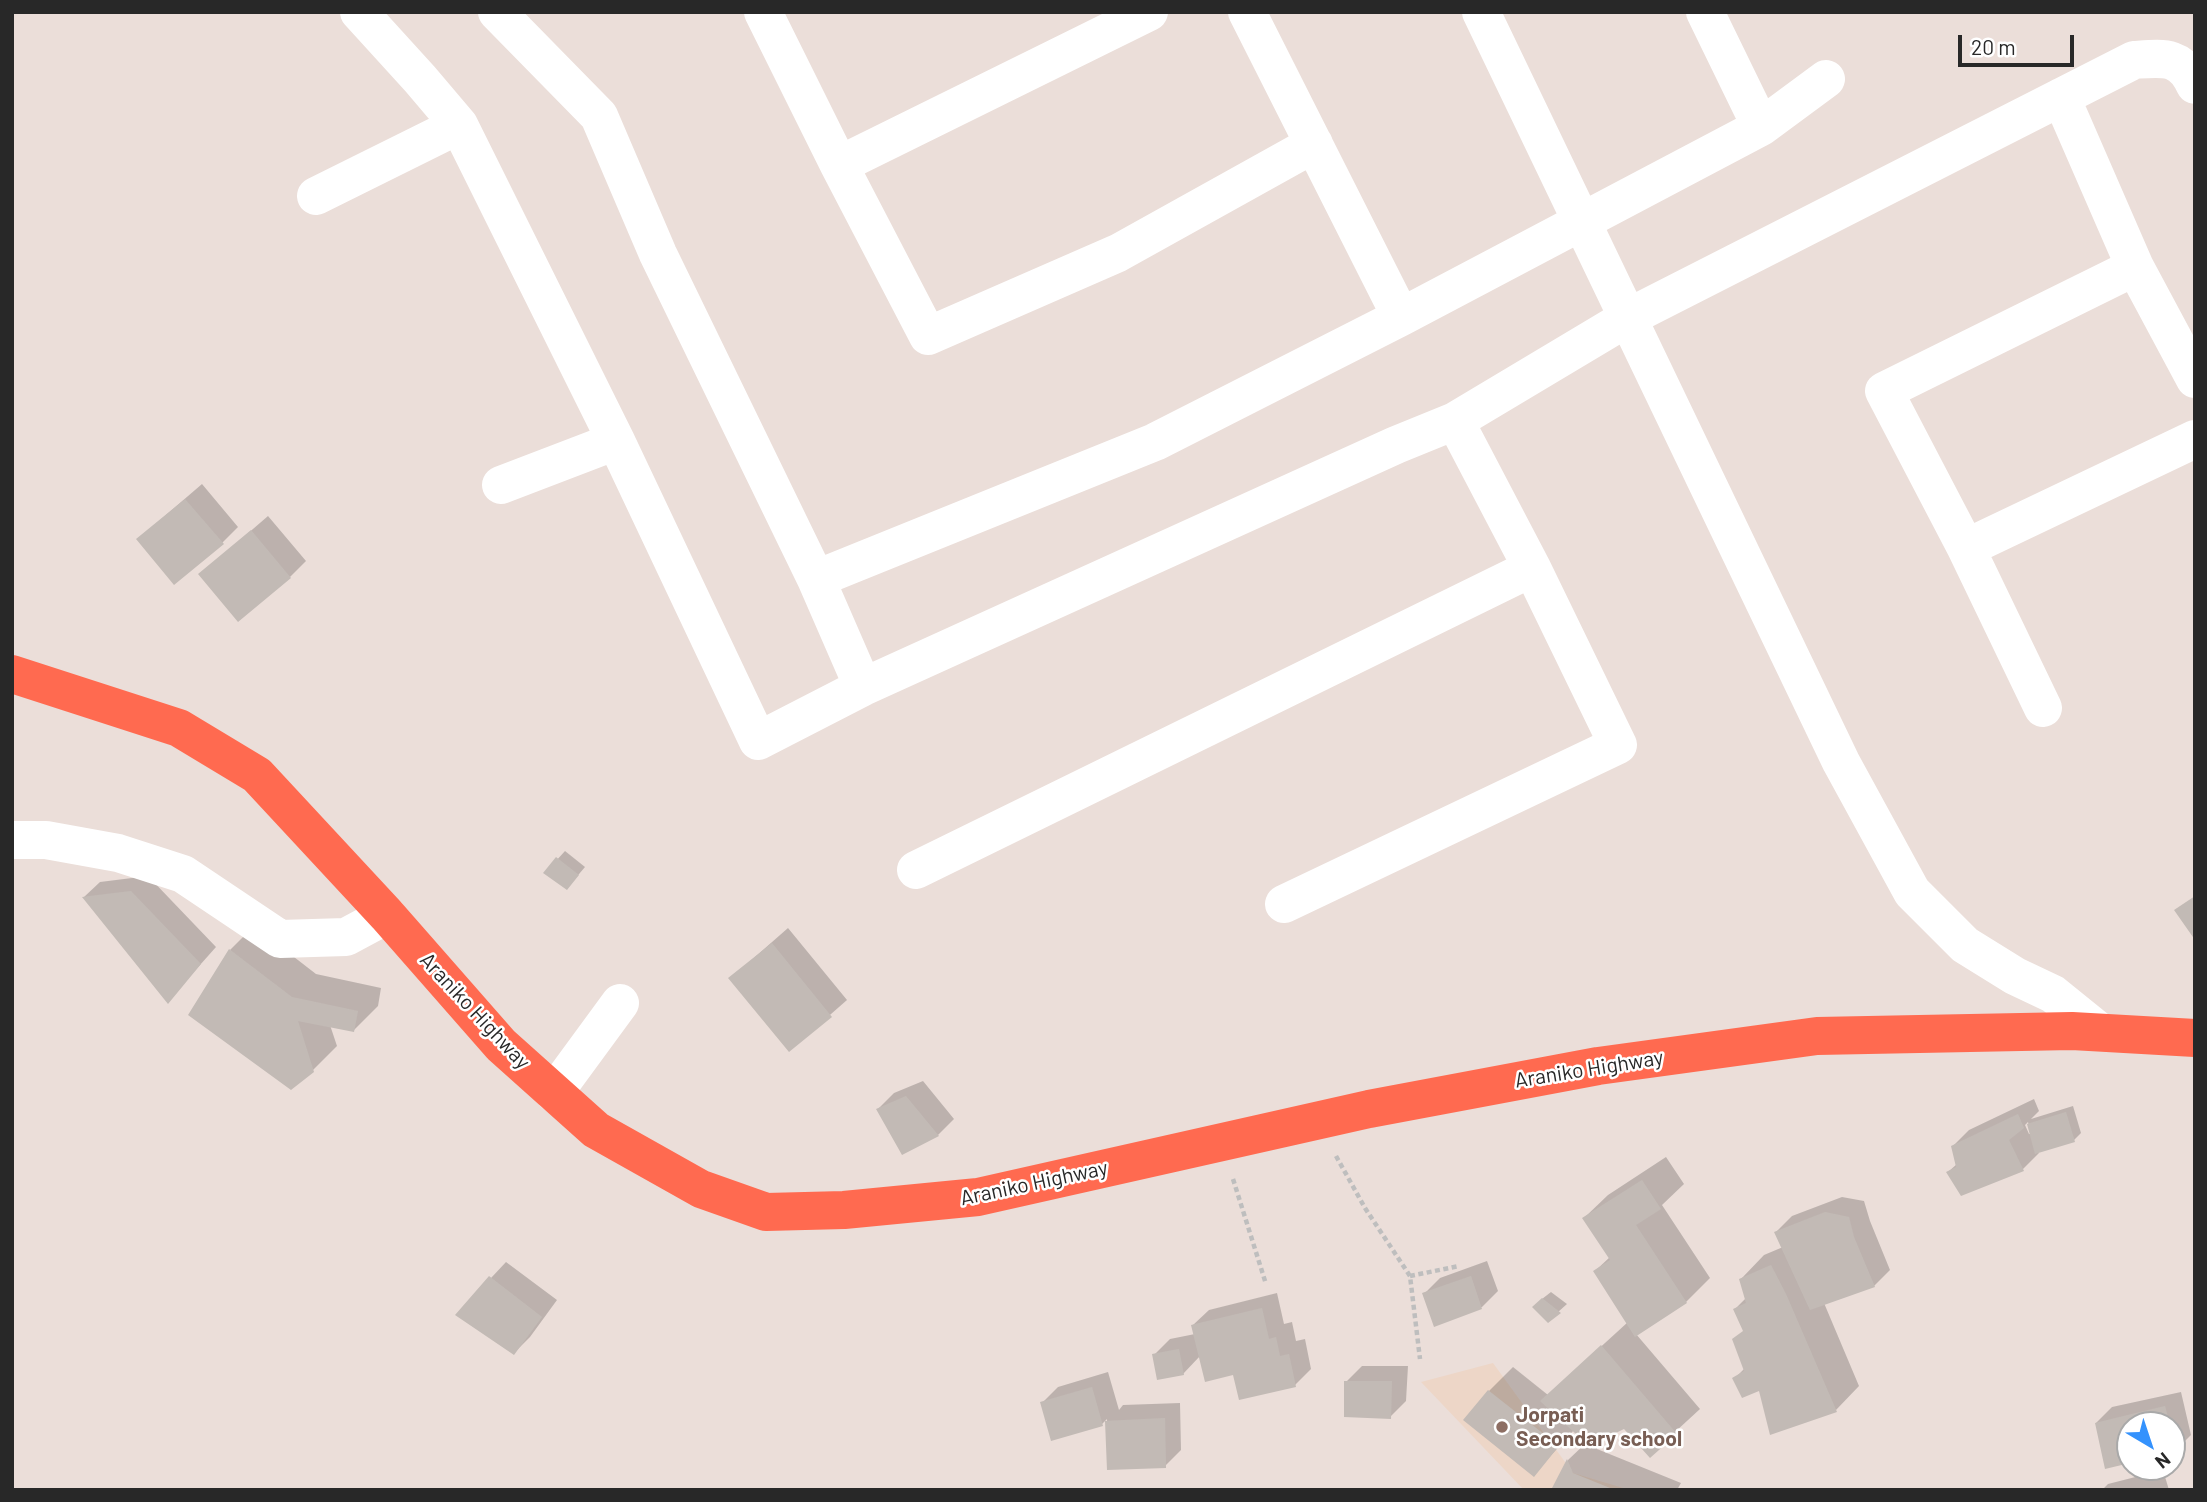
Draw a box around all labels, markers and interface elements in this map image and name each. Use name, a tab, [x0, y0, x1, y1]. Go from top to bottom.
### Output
scale bar	[1962, 21, 2078, 65]
text: 20 m	[1971, 34, 2016, 59]
street label: Araniko Highway	[415, 947, 535, 1075]
street label: Araniko Highway	[1513, 1045, 1665, 1093]
street label: Araniko Highway	[958, 1155, 1110, 1211]
place label: Jorpati Secondary school	[1516, 1402, 1682, 1452]
north arrow	[2116, 1411, 2186, 1481]
marker: Jorpati Secondary school	[1494, 1419, 1510, 1435]
text: N	[2151, 1448, 2175, 1474]

